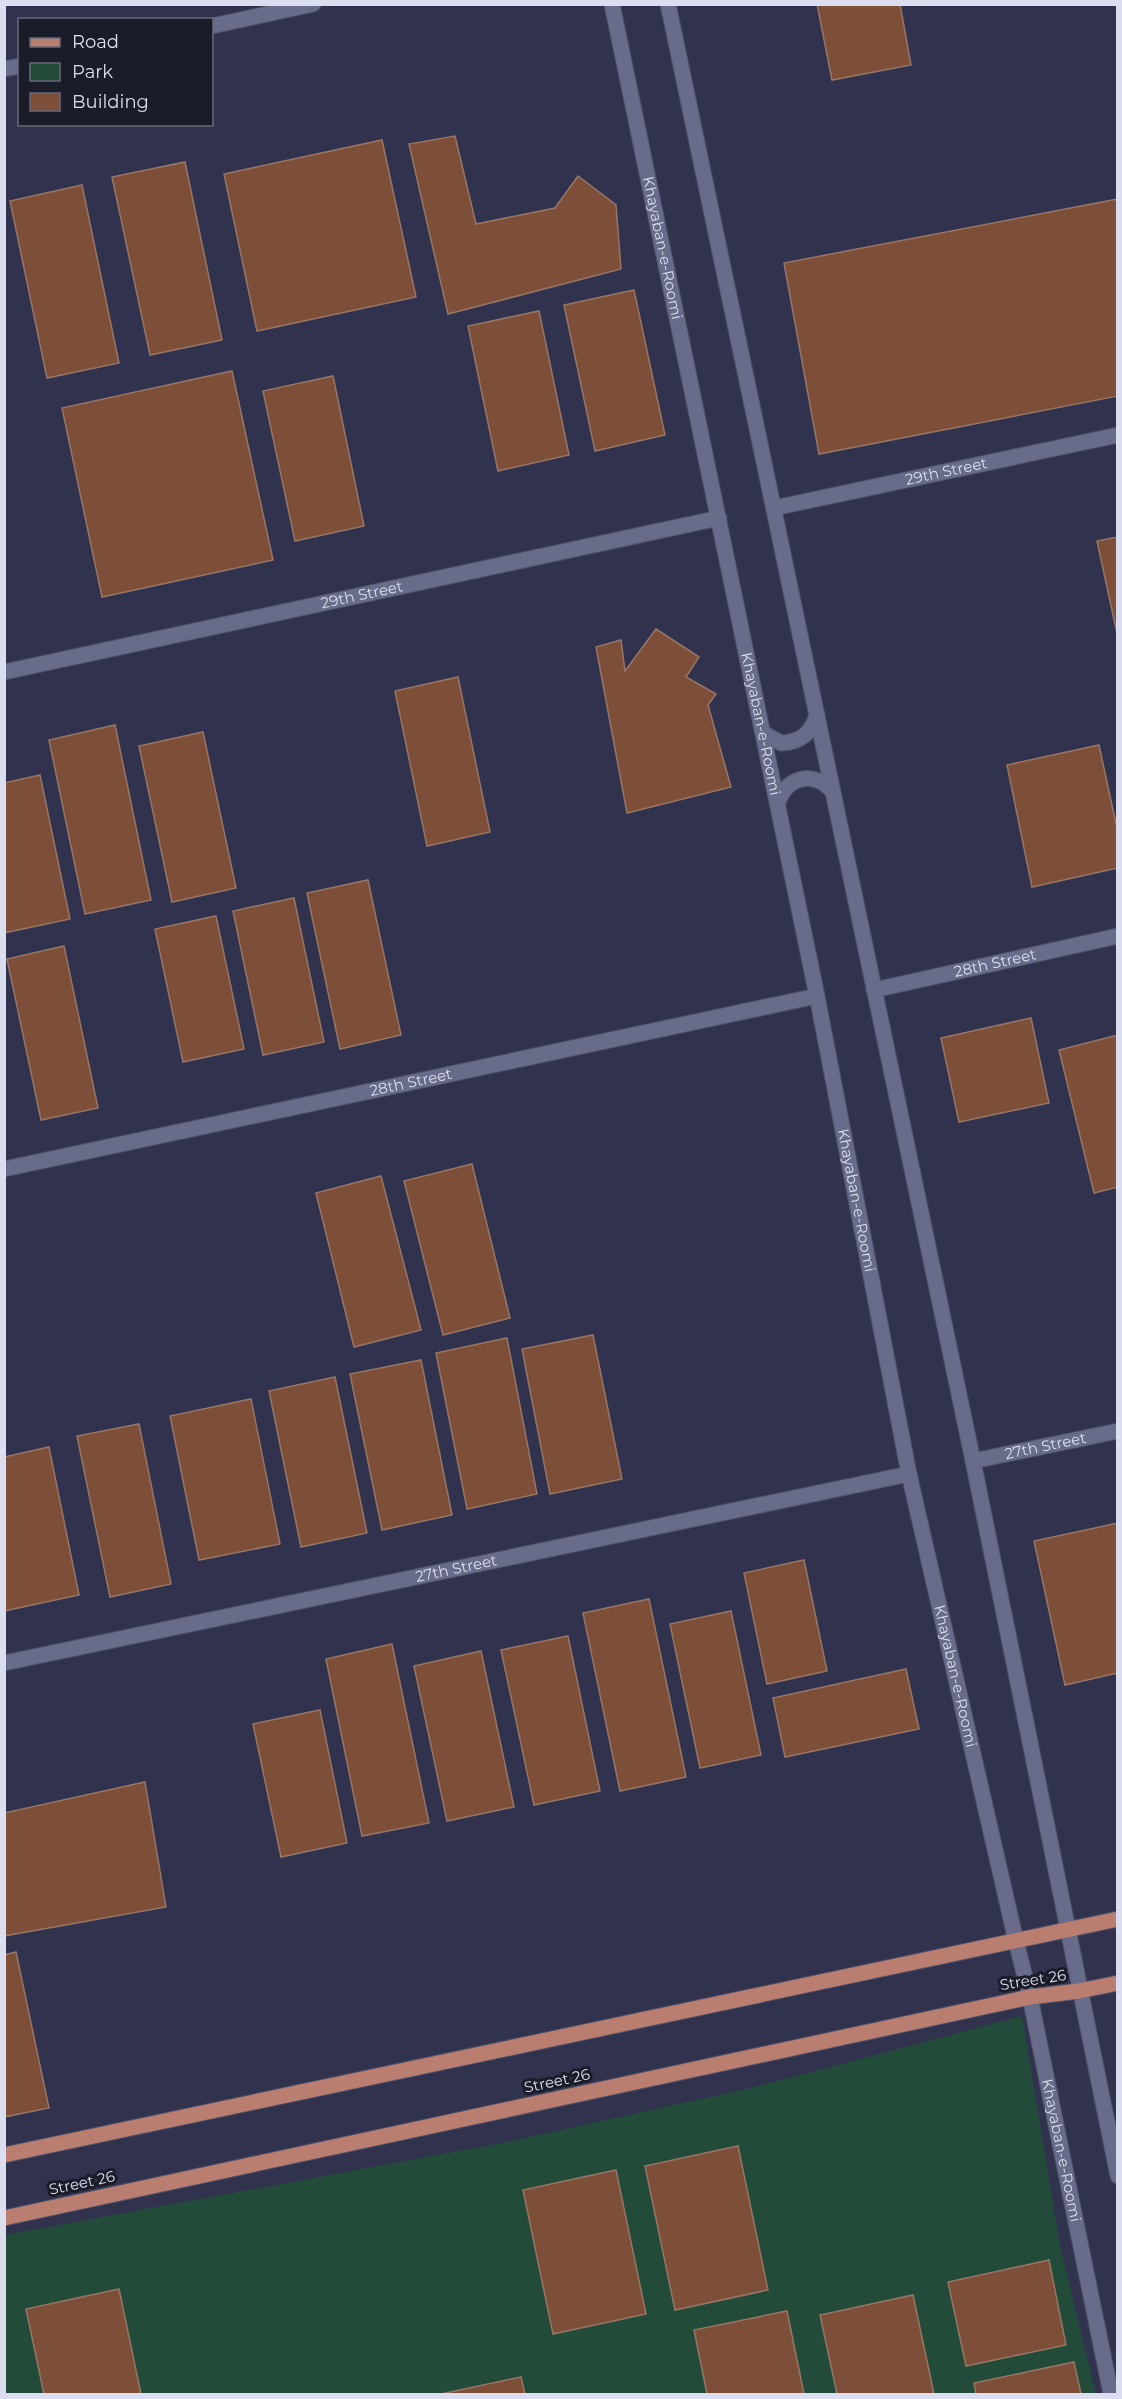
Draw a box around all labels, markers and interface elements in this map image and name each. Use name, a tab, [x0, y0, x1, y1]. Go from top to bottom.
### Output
legend	[18, 18, 213, 126]
text: Road	[72, 31, 119, 53]
text: Park	[72, 61, 113, 83]
text: Building	[72, 91, 149, 113]
street label: Khayaban-e-Roomi	[639, 174, 687, 321]
street label: 29th Street	[903, 453, 989, 489]
street label: 29th Street	[319, 576, 404, 613]
street label: Khayaban-e-Roomi	[737, 650, 785, 797]
street label: 28th Street	[952, 944, 1038, 981]
street label: 28th Street	[368, 1064, 454, 1100]
street label: Khayaban-e-Roomi	[834, 1127, 880, 1274]
street label: 27th Street	[1003, 1428, 1088, 1463]
street label: 27th Street	[414, 1550, 499, 1586]
street label: Khayaban-e-Roomi	[930, 1603, 981, 1749]
street label: Street 26	[998, 1965, 1067, 1994]
street label: Street 26	[522, 2064, 592, 2097]
street label: Khayaban-e-Roomi	[1038, 2077, 1086, 2223]
street label: Street 26	[47, 2166, 117, 2199]

